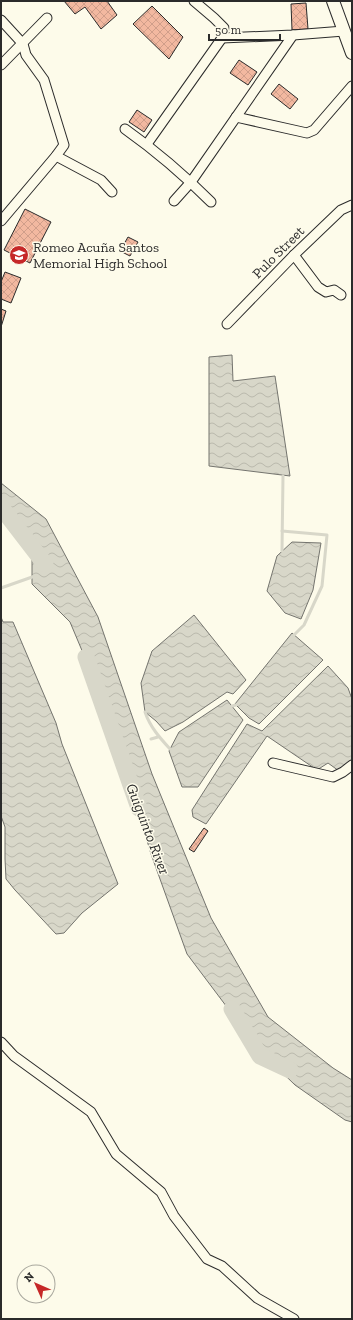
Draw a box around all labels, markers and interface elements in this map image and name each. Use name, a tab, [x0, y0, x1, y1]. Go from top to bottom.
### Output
scale bar	[209, 16, 280, 42]
text: 50 m	[215, 23, 242, 37]
street label: Pulo Street	[249, 222, 309, 282]
place label: Romeo Acuña Santos Memorial High School	[33, 239, 168, 272]
school or university icon: Romeo Acuña Santos Memorial High School	[8, 244, 30, 266]
water label: Guiguinto River	[122, 781, 174, 878]
north arrow	[16, 1264, 56, 1304]
text: N	[22, 1269, 37, 1285]

